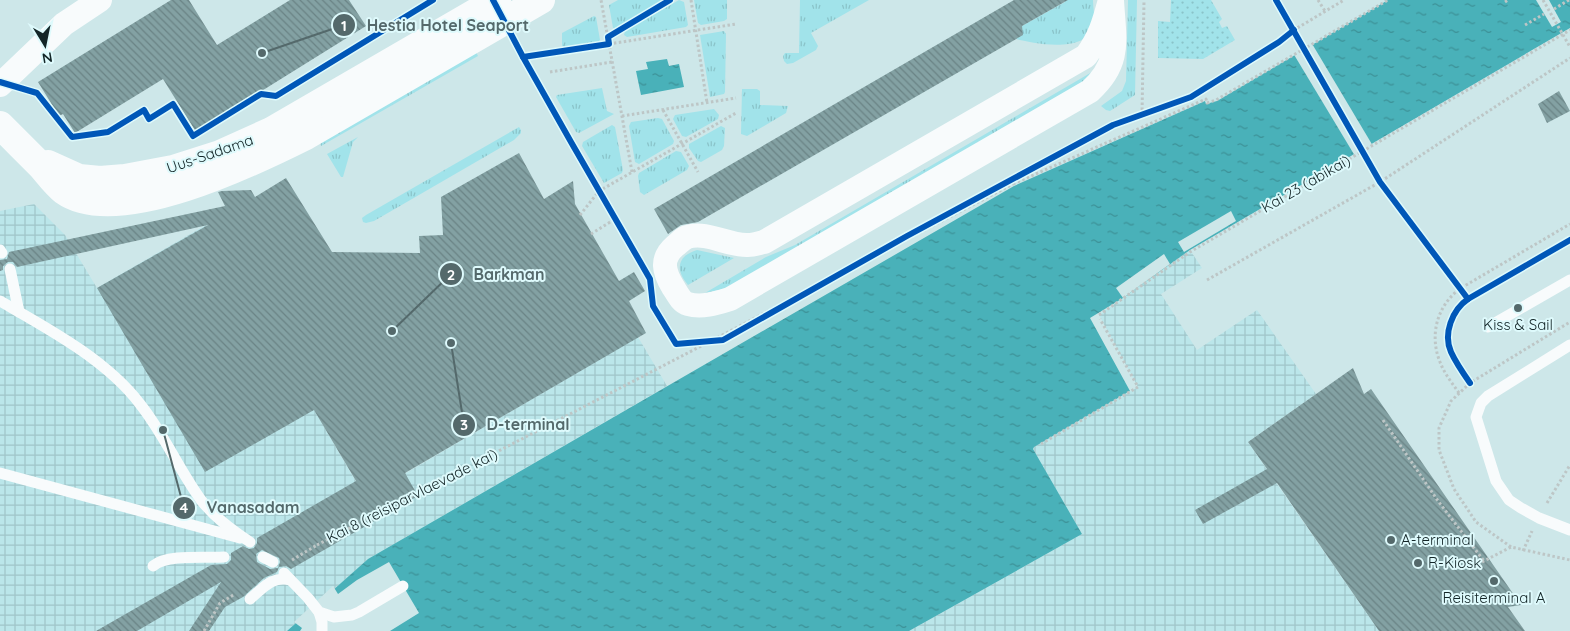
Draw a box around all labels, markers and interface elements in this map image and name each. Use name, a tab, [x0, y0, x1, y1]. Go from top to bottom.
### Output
callout: Hestia Hotel Seaport	[332, 10, 539, 41]
text: Hestia Hotel Seaport	[367, 15, 529, 35]
text: 1	[341, 16, 347, 35]
north arrow	[20, 20, 70, 70]
text: N	[41, 48, 54, 68]
street label: Uus-Sadama	[164, 130, 256, 177]
street label: Kai 23 (abikai)	[1258, 150, 1354, 217]
callout: Barkman	[439, 259, 555, 290]
text: Barkman	[474, 264, 544, 284]
text: 2	[447, 265, 455, 284]
marker: Kiss & Sail	[1512, 302, 1524, 314]
place label: Kiss & Sail	[1483, 315, 1553, 334]
callout: D-terminal	[452, 409, 580, 440]
text: D-terminal	[486, 414, 570, 434]
text: 3	[460, 415, 468, 434]
street label: Kai 8 (reisiparvlaevade kai)	[323, 444, 501, 547]
callout: Vanasadam	[172, 492, 310, 523]
text: Vanasadam	[206, 497, 300, 517]
text: 4	[180, 498, 189, 517]
place label: A-terminal	[1401, 530, 1474, 549]
marker: A-terminal	[1385, 534, 1397, 546]
place label: R-Kiosk	[1428, 553, 1481, 572]
marker: R-Kiosk	[1412, 557, 1424, 569]
marker: Reisiterminal A	[1488, 575, 1500, 587]
place label: Reisiterminal A	[1442, 588, 1546, 607]

